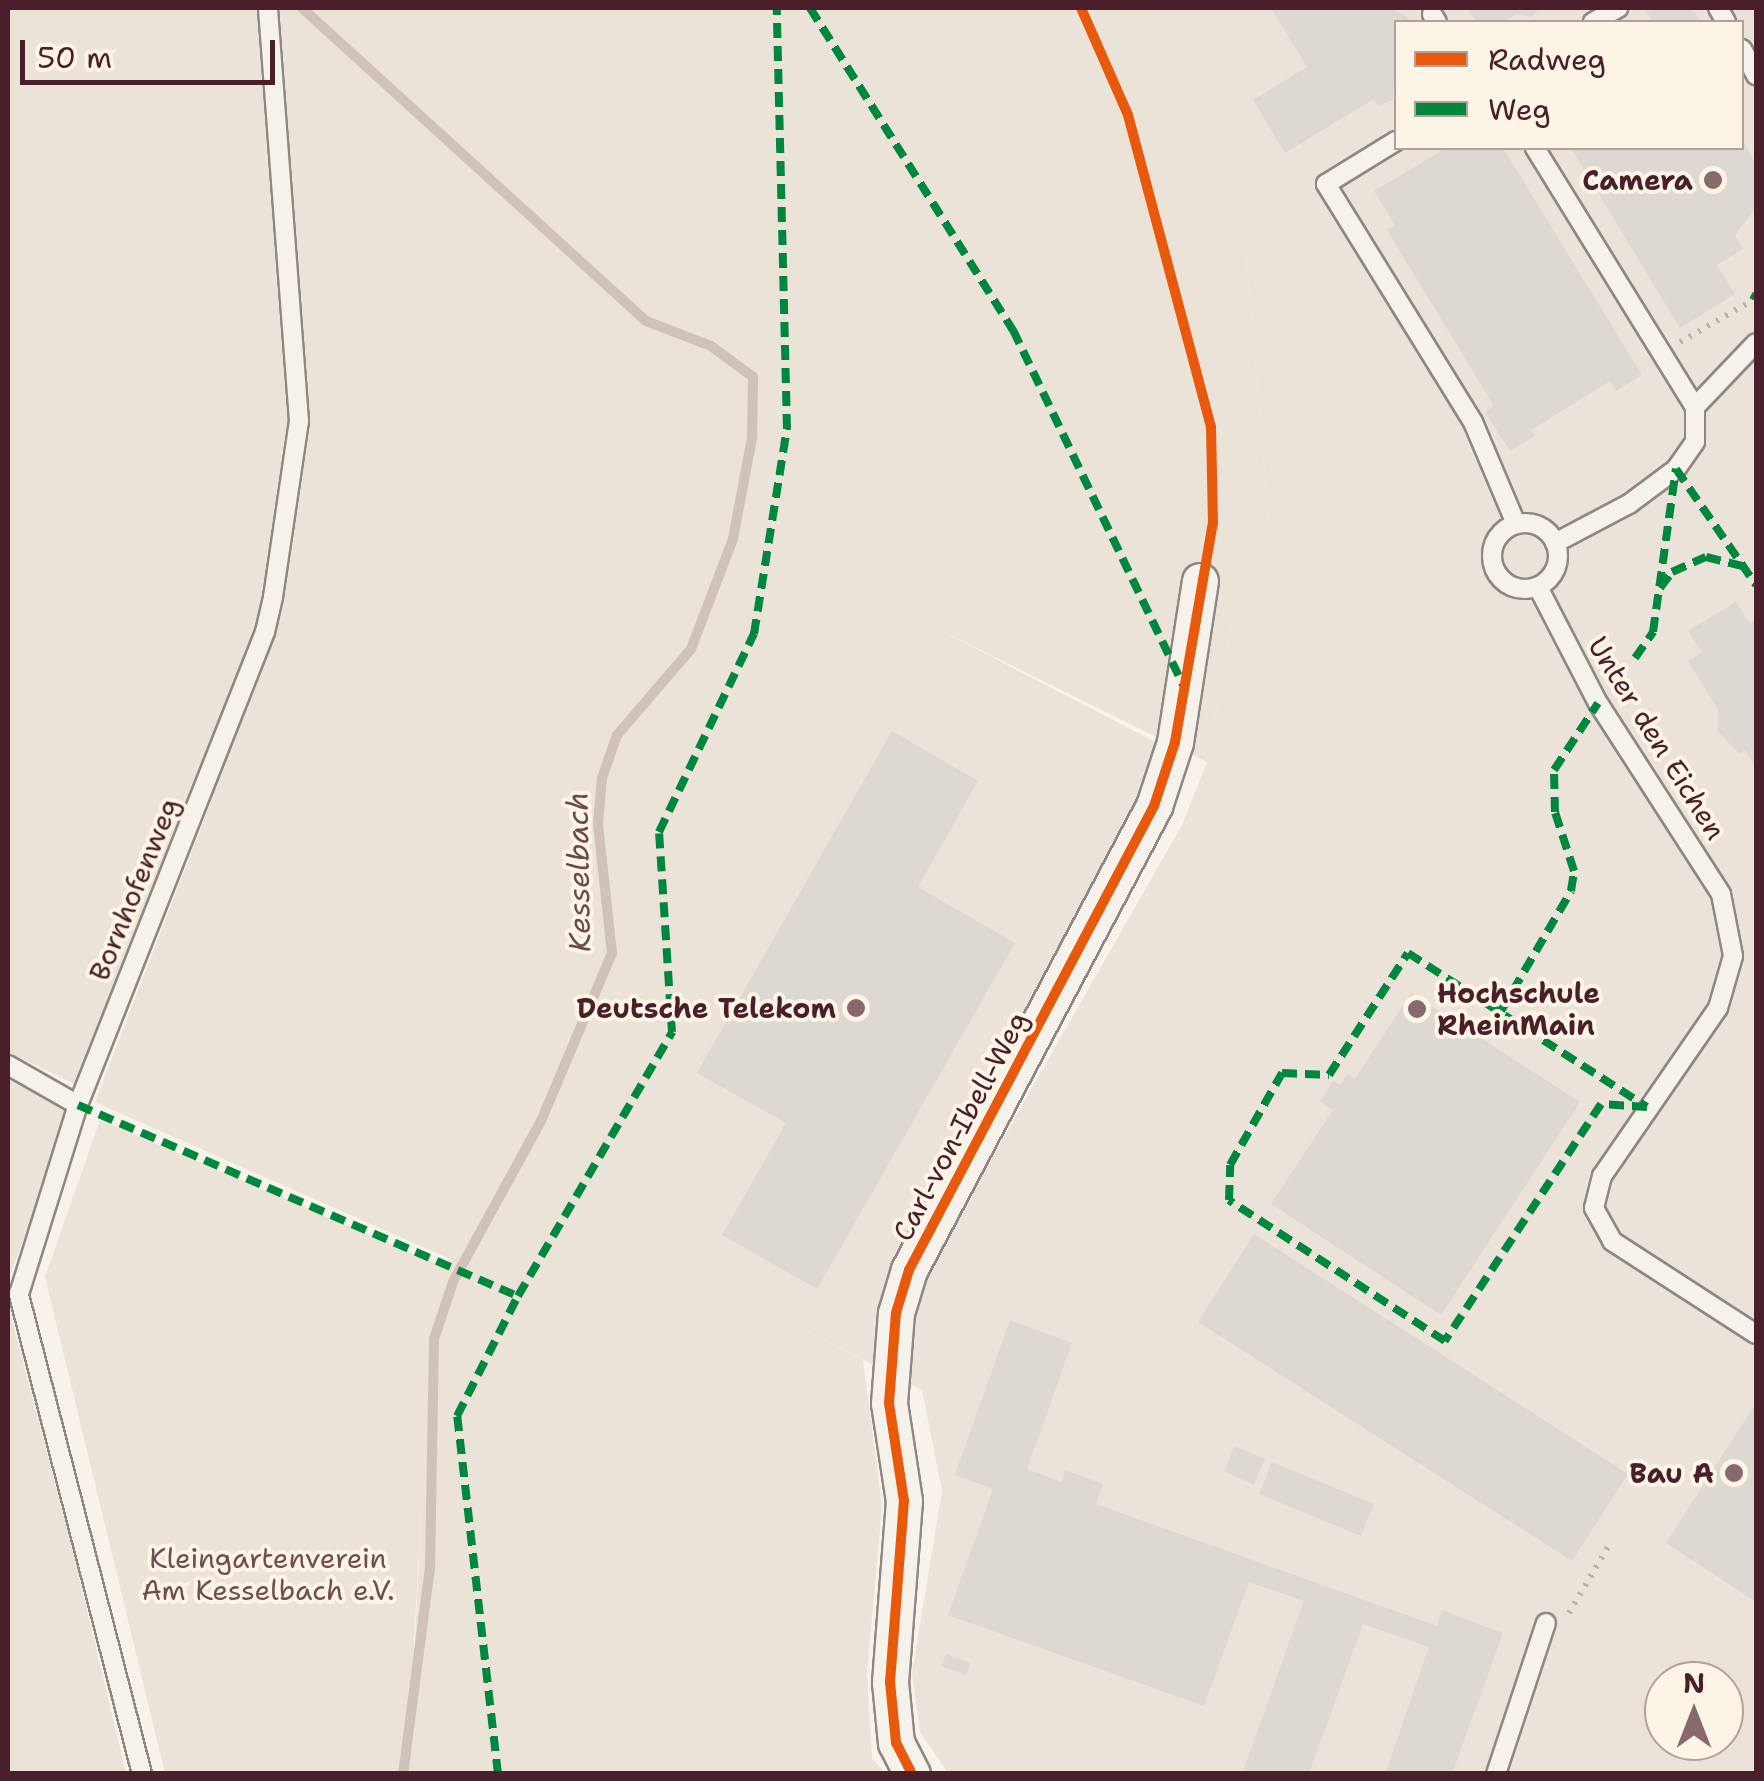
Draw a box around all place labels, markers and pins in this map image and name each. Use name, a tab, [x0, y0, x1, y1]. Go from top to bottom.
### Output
place label: Camera	[1582, 163, 1693, 197]
marker: Camera	[1702, 169, 1724, 191]
place label: Hochschule RheinMain	[1437, 976, 1600, 1042]
place label: Deutsche Telekom	[577, 991, 836, 1025]
marker: Deutsche Telekom	[845, 997, 867, 1019]
marker: Hochschule RheinMain	[1406, 998, 1428, 1020]
place label: Bau A	[1630, 1456, 1714, 1490]
marker: Bau A	[1723, 1462, 1745, 1484]

